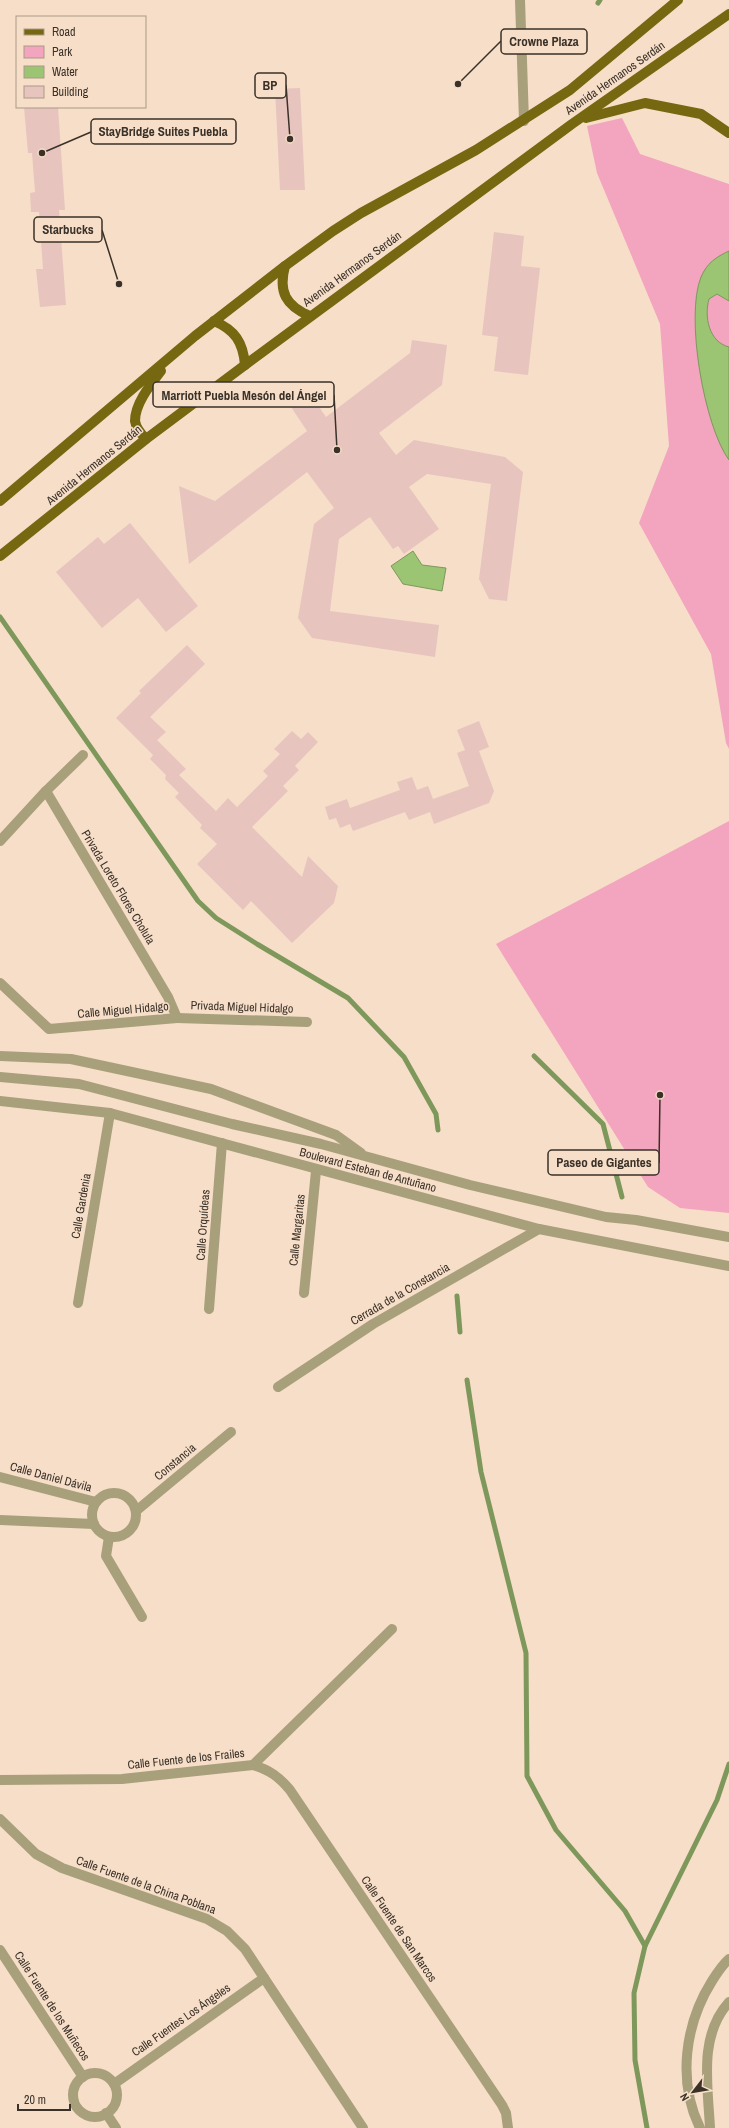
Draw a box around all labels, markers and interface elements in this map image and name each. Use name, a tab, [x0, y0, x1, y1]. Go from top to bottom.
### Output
legend	[16, 16, 146, 108]
text: Road	[52, 24, 76, 40]
callout: Crowne Plaza	[501, 29, 587, 54]
text: Crowne Plaza	[509, 33, 579, 50]
street label: Avenida Hermanos Serdán	[561, 37, 668, 119]
text: Park	[52, 44, 72, 60]
text: Water	[52, 64, 79, 80]
callout: BP	[255, 73, 286, 98]
text: BP	[263, 77, 277, 94]
text: Building	[52, 84, 89, 100]
callout: StayBridge Suites Puebla	[91, 119, 236, 144]
text: StayBridge Suites Puebla	[98, 123, 228, 140]
callout: Starbucks	[34, 217, 102, 242]
text: Starbucks	[42, 221, 94, 238]
street label: Avenida Hermanos Serdán	[299, 228, 405, 311]
callout: Marriott Puebla Mesón del Ángel	[153, 382, 334, 407]
text: Marriott Puebla Mesón del Ángel	[162, 387, 326, 404]
street label: Avenida Hermanos Serdán	[42, 421, 145, 509]
street label: Privada Loreto Flores Cholula	[77, 827, 159, 948]
street label: Privada Miguel Hidalgo	[190, 997, 294, 1017]
street label: Calle Miguel Hidalgo	[77, 998, 169, 1022]
street label: Boulevard Esteban de Antuñano	[298, 1144, 438, 1196]
callout: Paseo de Gigantes	[548, 1150, 659, 1175]
text: Paseo de Gigantes	[556, 1154, 652, 1171]
street label: Calle Gardenia	[67, 1172, 95, 1240]
street label: Calle Orquídeas	[193, 1189, 213, 1261]
street label: Calle Margaritas	[285, 1193, 309, 1267]
street label: Cerrada de la Constancia	[347, 1259, 453, 1329]
street label: Constancia	[151, 1440, 200, 1484]
street label: Calle Daniel Dávila	[8, 1458, 94, 1496]
street label: Calle Fuente de los Frailes	[127, 1745, 245, 1773]
street label: Calle Fuente de la China Poblana	[74, 1852, 219, 1918]
street label: Calle Fuente de San Marcos	[357, 1873, 441, 1985]
street label: Calle Fuente de los Muñecos	[11, 1948, 93, 2064]
street label: Calle Fuentes Los Ángeles	[128, 1980, 234, 2060]
north arrow	[673, 2072, 713, 2112]
scale bar	[18, 2086, 70, 2112]
text: N	[677, 2091, 692, 2104]
text: 20 m	[24, 2092, 46, 2108]

